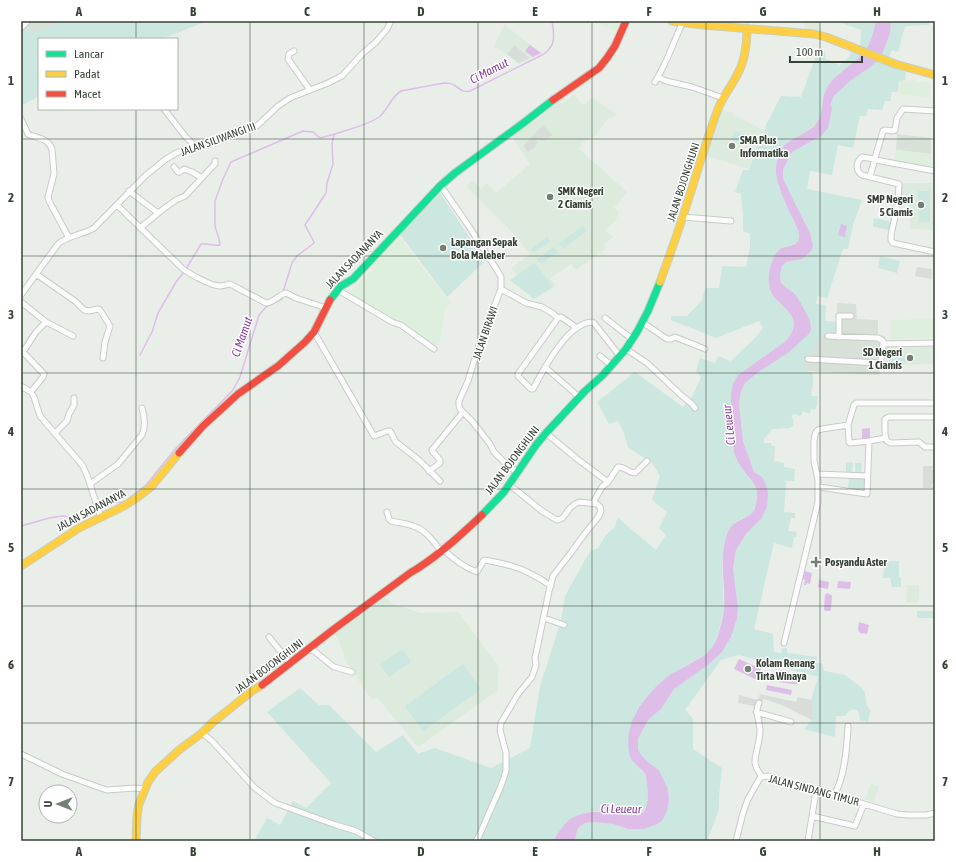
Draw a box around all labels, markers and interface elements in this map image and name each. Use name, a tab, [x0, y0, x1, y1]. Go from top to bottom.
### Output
text: A	[75, 4, 83, 19]
text: B	[190, 4, 197, 19]
text: C	[304, 4, 310, 19]
text: D	[417, 4, 425, 19]
text: E	[532, 4, 538, 19]
text: F	[646, 4, 652, 19]
text: G	[760, 4, 767, 19]
text: H	[873, 4, 881, 19]
legend	[38, 38, 178, 110]
scale bar	[790, 38, 862, 64]
text: 100 m	[796, 45, 823, 59]
text: Lancar	[74, 47, 104, 61]
water label: Ci Mamut	[467, 55, 511, 87]
text: Padat	[74, 67, 100, 81]
text: 1	[8, 73, 14, 88]
text: 1	[942, 73, 948, 88]
text: Macet	[74, 87, 102, 101]
street label: JALAN SILIWANGI III	[179, 120, 257, 158]
place label: SMA Plus Informatika	[740, 134, 788, 159]
street label: JALAN BOJONGHUNI	[665, 141, 701, 223]
marker: SMA Plus Informatika	[727, 141, 737, 151]
place label: SMK Negeri 2 Ciamis	[558, 185, 604, 210]
text: 2	[8, 190, 14, 205]
text: 2	[942, 190, 948, 205]
marker: SMK Negeri 2 Ciamis	[545, 192, 555, 202]
place label: SMP Negeri 5 Ciamis	[867, 193, 913, 218]
marker: SMP Negeri 5 Ciamis	[916, 200, 926, 210]
street label: JALAN SADANANYA	[323, 227, 385, 291]
place label: Lapangan Sepak Bola Maleber	[451, 236, 517, 261]
marker: Lapangan Sepak Bola Maleber	[438, 243, 448, 253]
street label: JALAN BIRAWI	[470, 305, 500, 361]
text: 3	[8, 307, 14, 322]
text: 3	[942, 307, 948, 322]
water label: Ci Mamut	[229, 315, 256, 359]
place label: SD Negeri 1 Ciamis	[863, 346, 902, 371]
marker: SD Negeri 1 Ciamis	[905, 353, 915, 363]
water label: Ci Leueur	[720, 404, 738, 446]
text: 4	[7, 424, 14, 439]
street label: JALAN BOJONGHUNI	[482, 424, 542, 496]
text: 4	[941, 424, 948, 439]
street label: JALAN SADANANYA	[55, 487, 128, 533]
text: 5	[8, 540, 14, 555]
text: 5	[942, 540, 948, 555]
marker: Posyandu Aster	[810, 556, 822, 568]
place label: Posyandu Aster	[825, 556, 888, 568]
street label: JALAN BOJONGHUNI	[233, 636, 305, 696]
text: 6	[8, 657, 14, 672]
place label: Kolam Renang Tirta Winaya	[756, 657, 815, 682]
text: 6	[942, 657, 948, 672]
marker: Kolam Renang Tirta Winaya	[743, 664, 753, 674]
street label: JALAN SINDANG TIMUR	[768, 772, 861, 808]
text: 7	[8, 774, 14, 789]
text: 7	[942, 774, 948, 789]
north arrow	[38, 784, 78, 824]
text: U	[42, 801, 54, 807]
water label: Ci Leueur	[601, 802, 642, 816]
text: A	[75, 844, 83, 859]
text: B	[190, 844, 197, 859]
text: C	[304, 844, 310, 859]
text: D	[417, 844, 425, 859]
text: E	[532, 844, 538, 859]
text: F	[646, 844, 652, 859]
text: G	[760, 844, 767, 859]
text: H	[873, 844, 881, 859]

